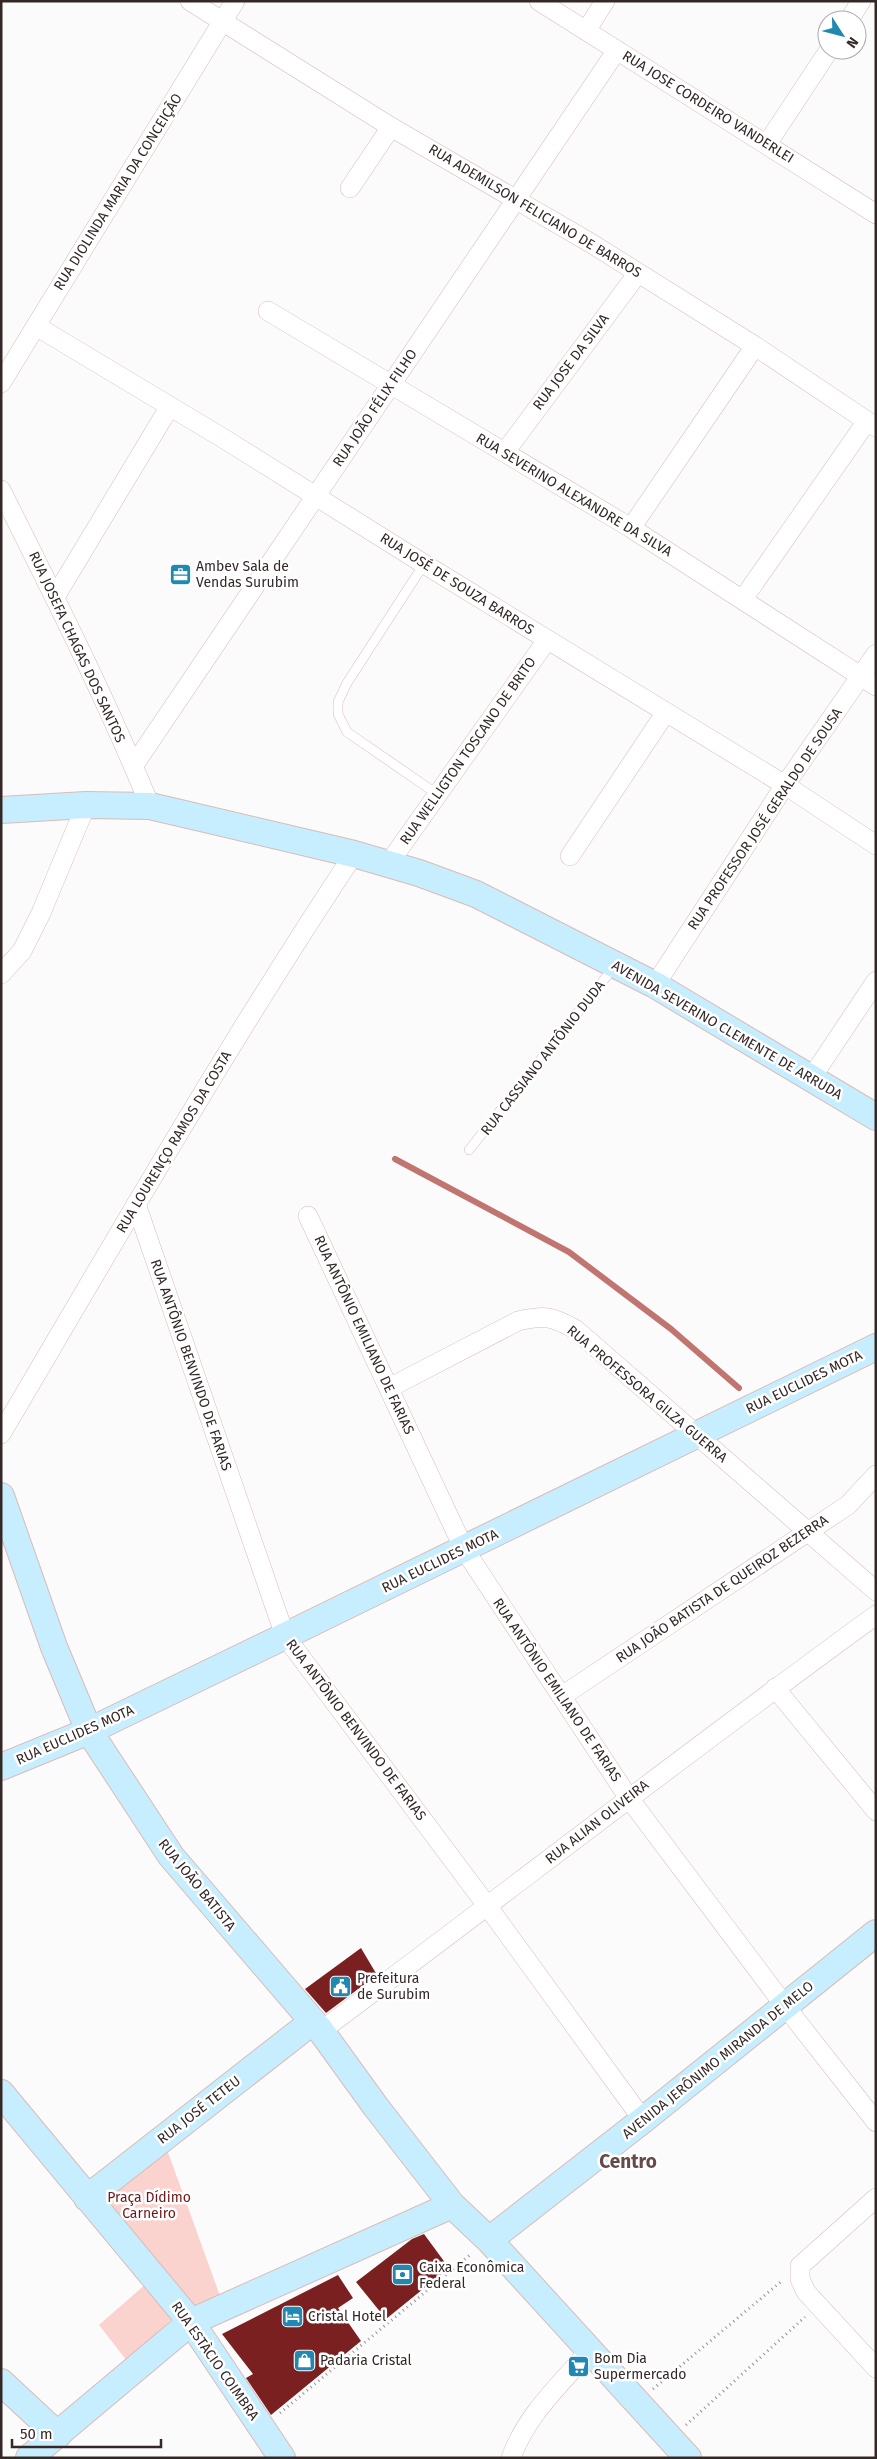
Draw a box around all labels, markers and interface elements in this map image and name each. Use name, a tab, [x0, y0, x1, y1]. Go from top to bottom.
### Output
north arrow	[817, 10, 867, 60]
text: N	[843, 34, 862, 51]
street label: RUA JOSE CORDEIRO VANDERLEI	[619, 47, 797, 167]
street label: RUA DIOLINDA MARIA DA CONCEIÇÃO	[50, 90, 186, 294]
street label: RUA ADEMILSON FELICIANO DE BARROS	[425, 141, 645, 282]
street label: RUA JOSE DA SILVA	[529, 311, 613, 413]
street label: RUA JOÃO FÉLIX FILHO	[328, 345, 421, 470]
street label: RUA SEVERINO ALEXANDRE DA SILVA	[473, 430, 675, 560]
street label: RUA JOSÉ DE SOUZA BARROS	[377, 529, 538, 639]
street label: RUA JOSEFA CHAGAS DOS SANTOS	[25, 549, 129, 746]
place label: Ambev Sala de Vendas Surubim	[196, 558, 299, 591]
office icon: Ambev Sala de Vendas Surubim	[168, 562, 192, 586]
street label: RUA WELLIGTON TOSCANO DE BRITO	[396, 654, 540, 848]
street label: RUA PROFESSOR JOSÉ GERALDO DE SOUSA	[683, 704, 846, 933]
street label: AVENIDA SEVERINO CLEMENTE DE ARRUDA	[609, 957, 845, 1103]
street label: RUA CASSIANO ANTÔNIO DUDA	[477, 977, 609, 1139]
street label: RUA LOURENÇO RAMOS DA COSTA	[113, 1048, 235, 1236]
street label: RUA ANTÔNIO EMILIANO DE FARIAS	[310, 1232, 419, 1438]
street label: RUA ANTÔNIO BENVINDO DE FARIAS	[147, 1257, 236, 1473]
street label: RUA PROFESSORA GILZA GUERRA	[563, 1322, 731, 1466]
street label: RUA EUCLIDES MOTA	[743, 1346, 865, 1418]
street label: RUA JOÃO BATISTA DE QUEIROZ BEZERRA	[613, 1511, 831, 1667]
street label: RUA EUCLIDES MOTA	[379, 1525, 501, 1597]
street label: RUA ANTÔNIO EMILIANO DE FARIAS	[489, 1594, 626, 1785]
street label: RUA ANTÔNIO BENVINDO DE FARIAS	[282, 1635, 431, 1824]
street label: RUA EUCLIDES MOTA	[13, 1701, 137, 1769]
street label: RUA ALIAN OLIVEIRA	[542, 1776, 652, 1868]
street label: RUA JOÃO BATISTA	[155, 1836, 239, 1934]
place label: Prefeitura de Surubim	[357, 1970, 430, 2003]
public building icon: Prefeitura de Surubim	[329, 1974, 353, 1998]
street label: AVENIDA JERÔNIMO MIRANDA DE MELO	[618, 1977, 817, 2143]
street label: RUA JOSÉ TETEU	[153, 2071, 244, 2148]
district label: Centro	[599, 2150, 657, 2173]
park label: Praça Dídimo Carneiro	[107, 2189, 191, 2222]
place label: Caixa Econômica Federal	[419, 2259, 524, 2292]
bank icon: Caixa Econômica Federal	[391, 2263, 415, 2287]
street label: RUA ESTÀCIO COIMBRA	[168, 2298, 263, 2424]
hotel icon: Cristal Hotel	[280, 2304, 304, 2328]
place label: Cristal Hotel	[308, 2308, 386, 2325]
shop icon: Padaria Cristal	[292, 2348, 316, 2372]
place label: Bom Dia Supermercado	[594, 2350, 686, 2383]
place label: Padaria Cristal	[320, 2352, 412, 2369]
supermarket icon: Bom Dia Supermercado	[566, 2354, 590, 2378]
scale bar	[12, 2416, 161, 2448]
text: 50 m	[20, 2425, 53, 2443]

